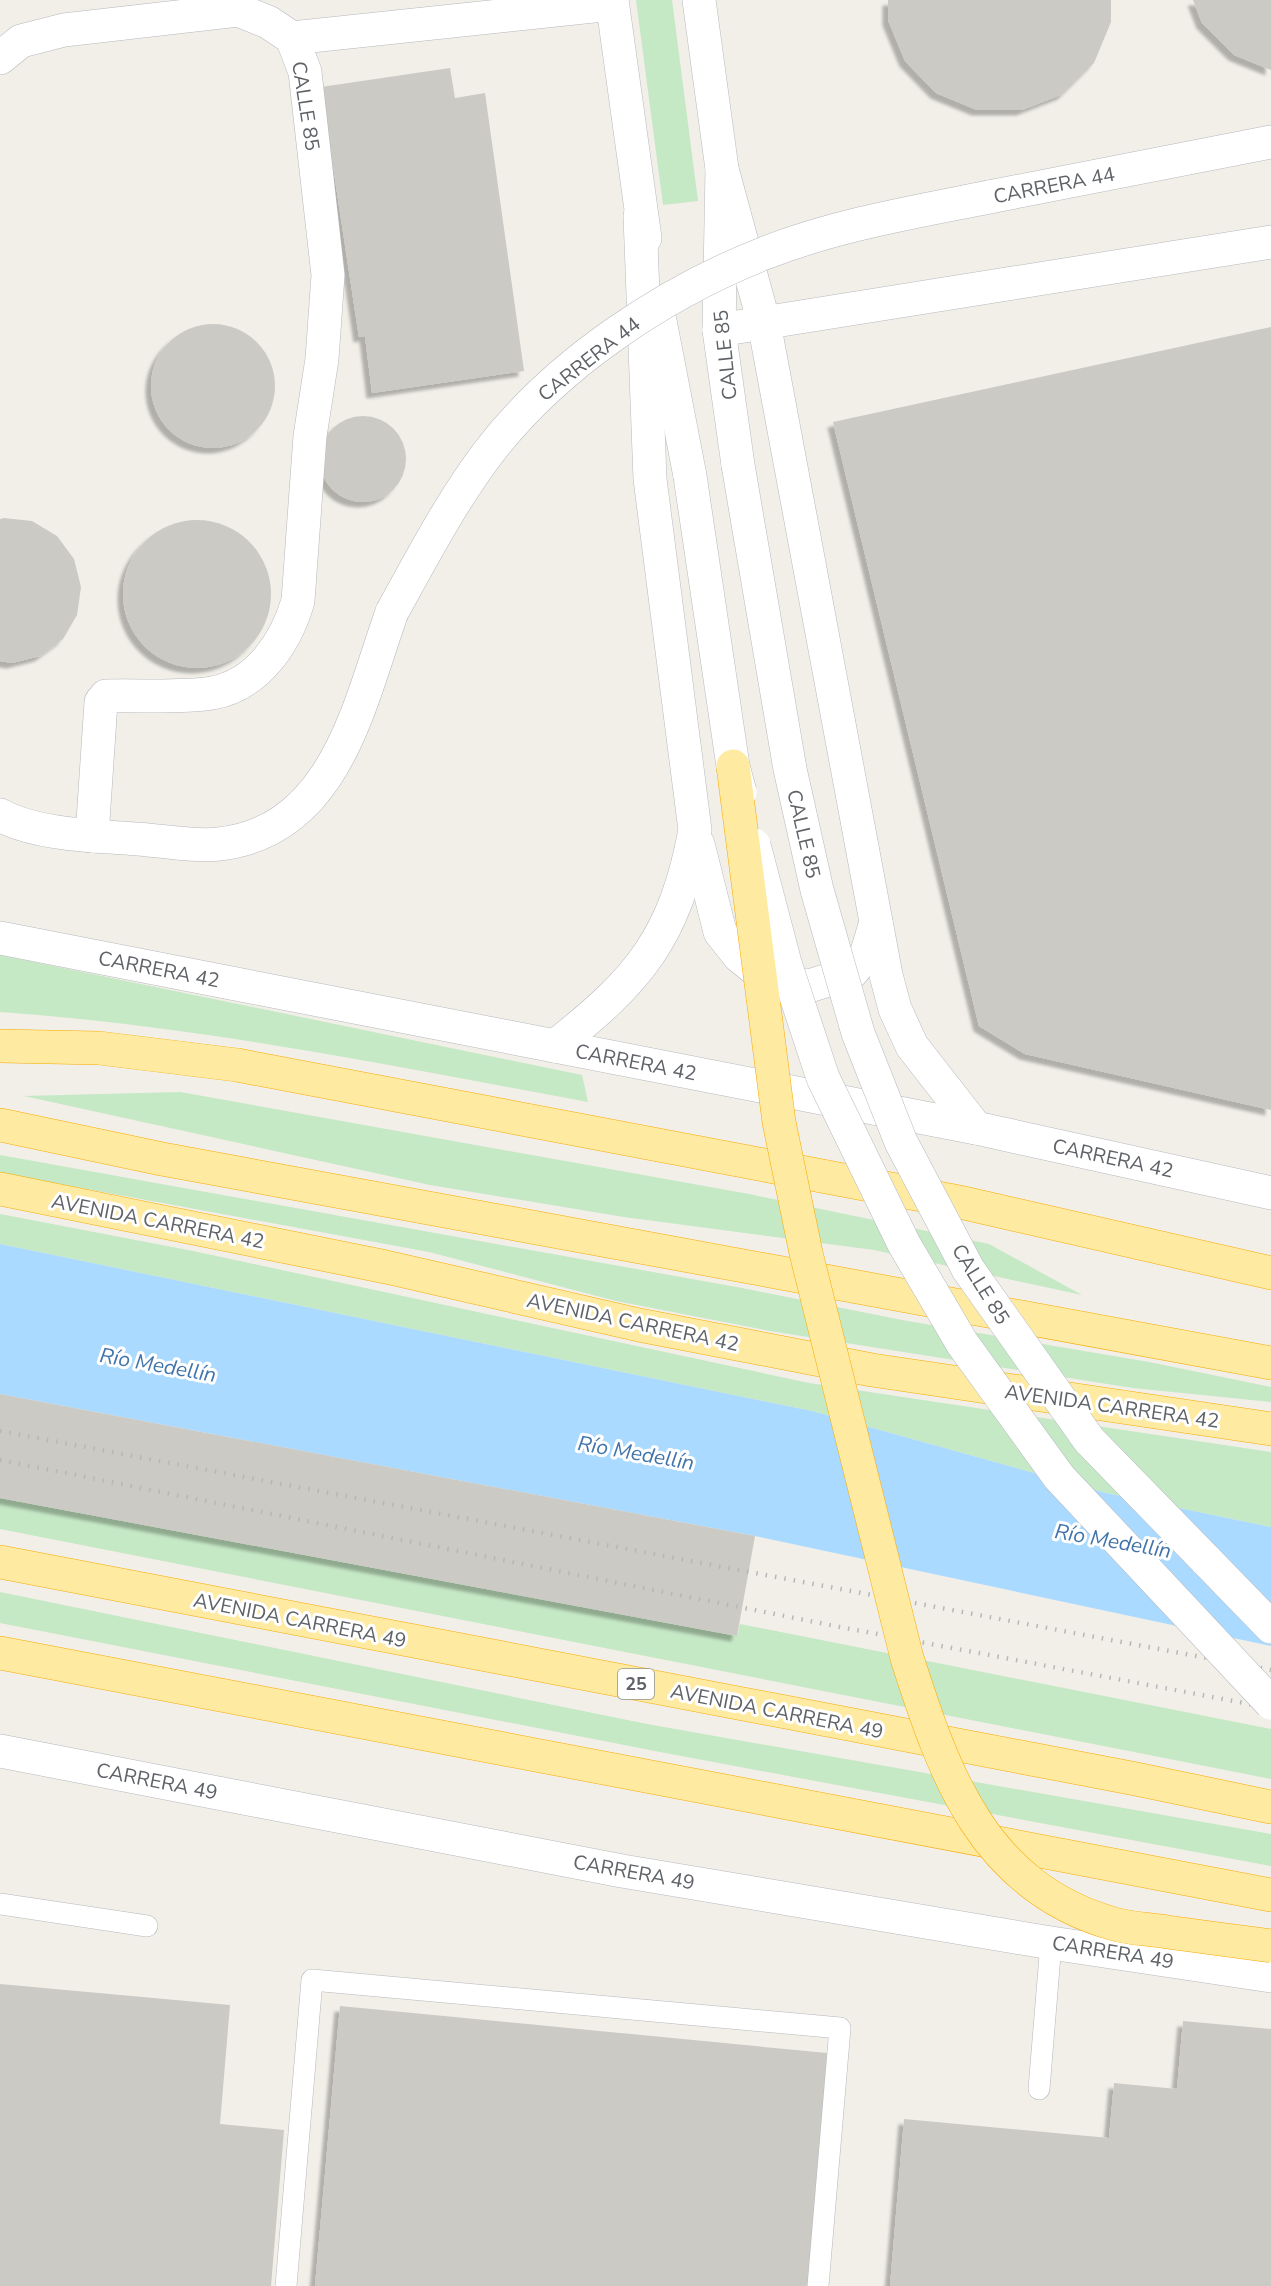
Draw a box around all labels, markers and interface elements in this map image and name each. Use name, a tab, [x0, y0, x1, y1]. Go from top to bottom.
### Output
street label: CALLE 85	[285, 59, 326, 153]
street label: CARRERA 44	[991, 161, 1117, 210]
street label: CALLE 85	[707, 309, 744, 401]
street label: CARRERA 44	[533, 311, 646, 408]
street label: CALLE 85	[780, 787, 827, 881]
street label: CARRERA 42	[96, 945, 222, 994]
street label: CARRERA 42	[573, 1038, 699, 1087]
street label: CARRERA 42	[1050, 1132, 1176, 1184]
street label: AVENIDA CARRERA 42	[49, 1188, 267, 1255]
street label: CALLE 85	[945, 1239, 1016, 1330]
street label: AVENIDA CARRERA 42	[524, 1287, 741, 1358]
water label: Río Medellín	[98, 1341, 218, 1389]
street label: AVENIDA CARRERA 42	[1003, 1378, 1221, 1435]
water label: Río Medellín	[576, 1429, 696, 1477]
water label: Río Medellín	[1053, 1517, 1173, 1565]
street label: AVENIDA CARRERA 49	[191, 1587, 409, 1654]
road number: 25	[618, 1669, 654, 1699]
street label: AVENIDA CARRERA 49	[668, 1678, 886, 1745]
street label: CARRERA 49	[94, 1757, 220, 1806]
street label: CARRERA 49	[571, 1849, 697, 1896]
street label: CARRERA 49	[1050, 1930, 1176, 1975]

